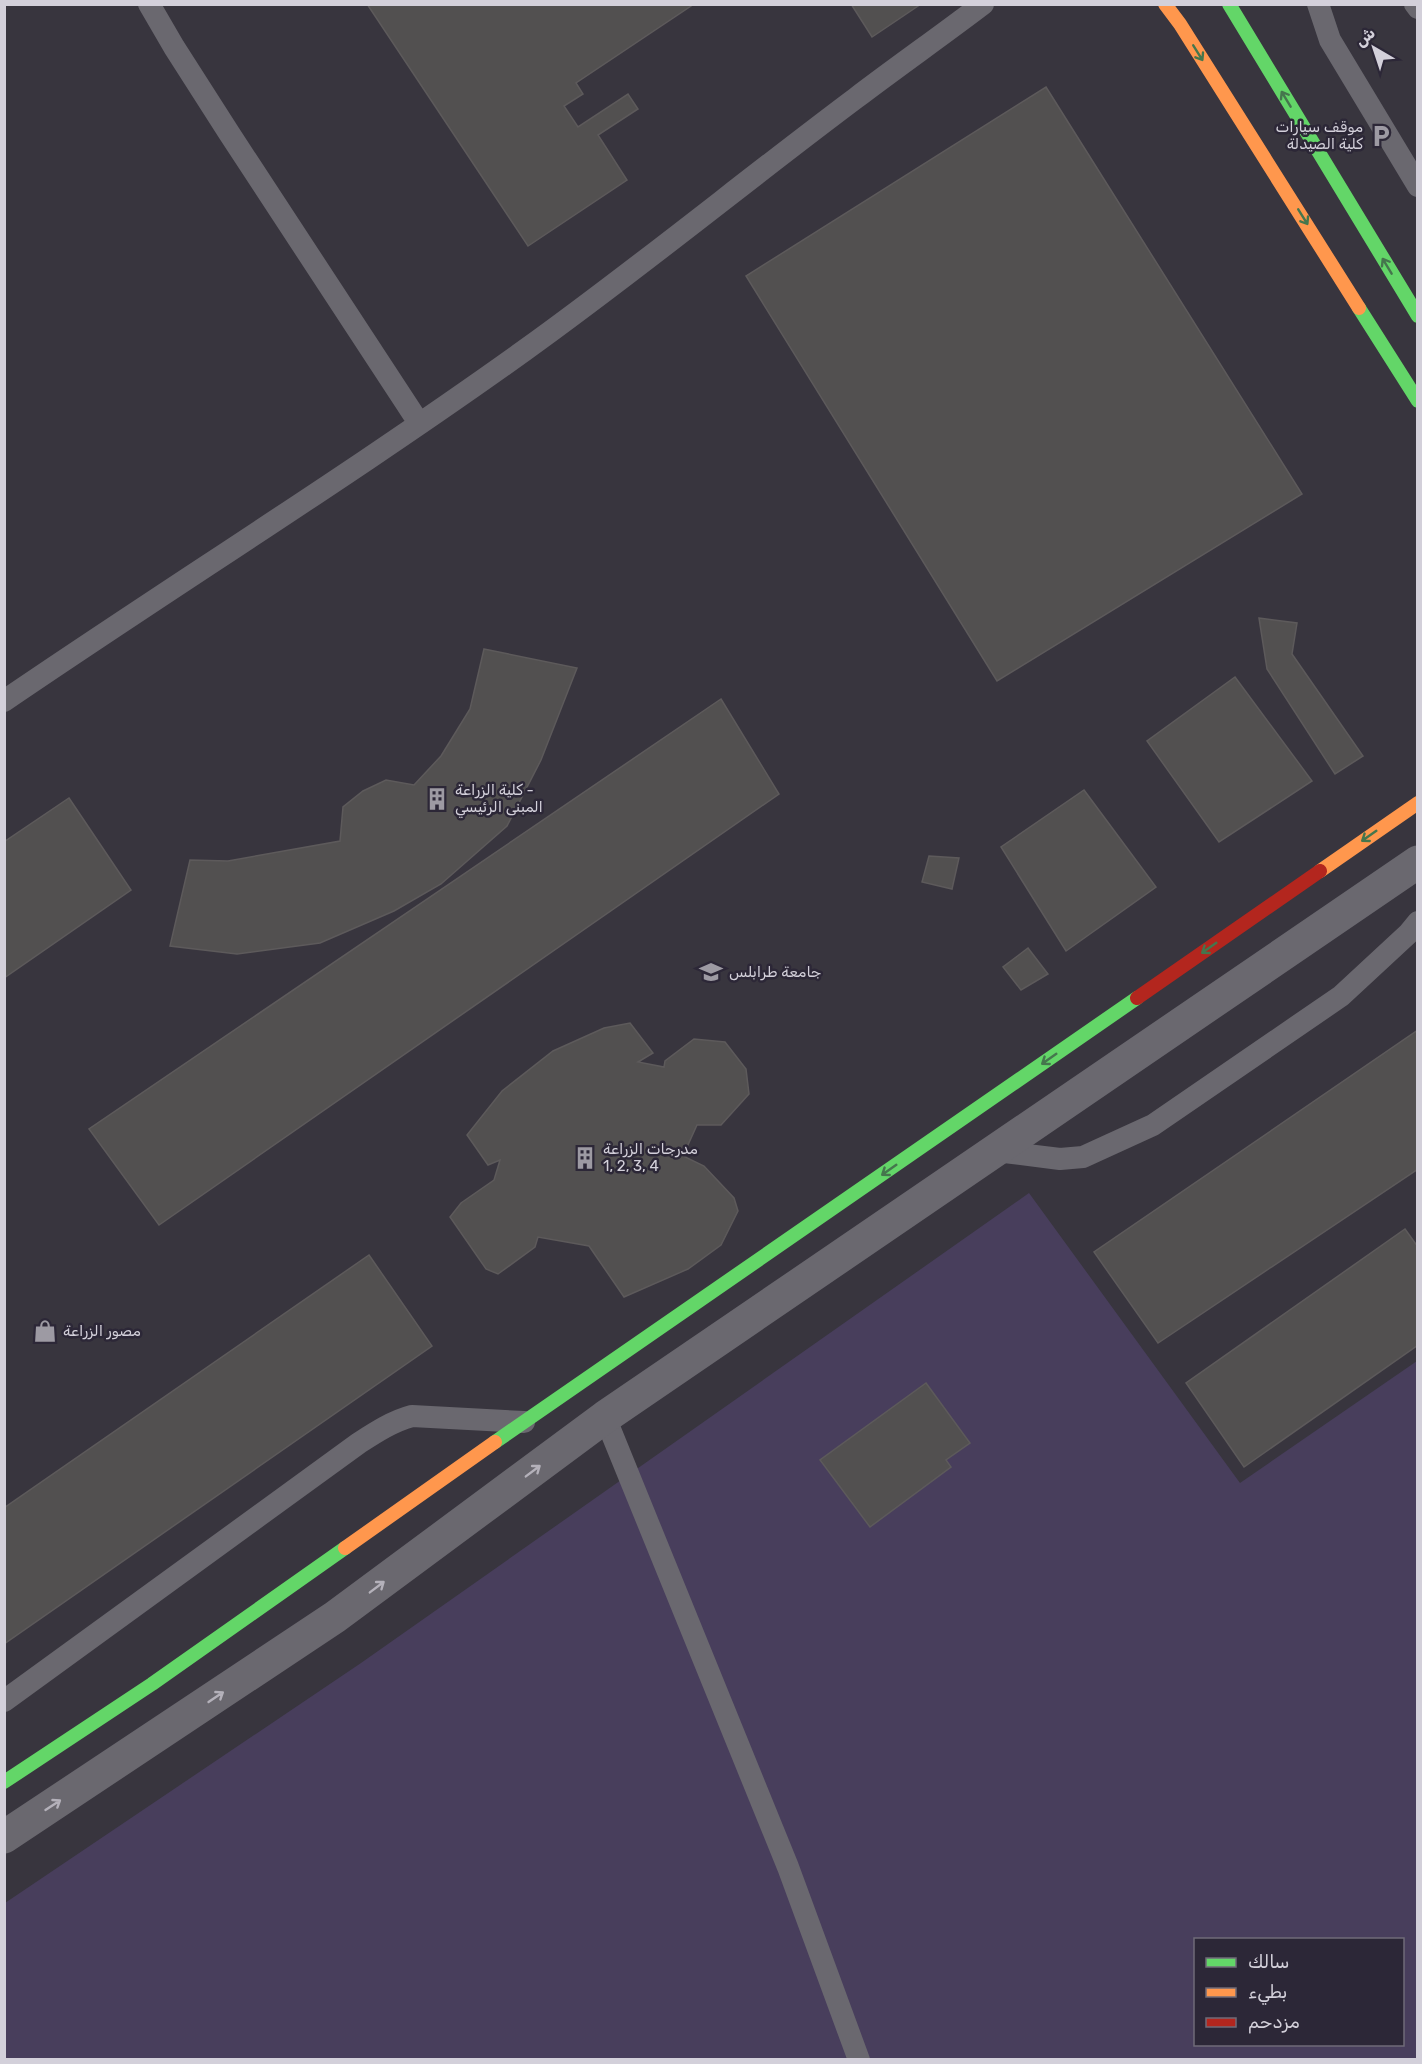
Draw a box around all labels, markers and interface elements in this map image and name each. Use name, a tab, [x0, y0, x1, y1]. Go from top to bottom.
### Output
north arrow	[1344, 18, 1404, 78]
text: ش	[1351, 23, 1379, 50]
one-way arrow	[1193, 44, 1205, 61]
one-way arrow	[1280, 91, 1292, 108]
place label: موقف سيارات كلية الصيدلة	[1275, 118, 1363, 153]
parking icon: موقف سيارات كلية الصيدلة	[1368, 123, 1394, 149]
one-way arrow	[1296, 209, 1309, 226]
one-way arrow	[1381, 258, 1393, 275]
place label: كلية الزراعة - المبنى الرئيسي	[455, 781, 543, 819]
building icon: كلية الزراعة - المبنى الرئيسي	[424, 786, 450, 812]
one-way arrow	[1362, 830, 1378, 842]
one-way arrow	[1202, 942, 1218, 954]
school or university icon: جامعة طرابلس	[698, 959, 724, 985]
place label: جامعة طرابلس	[729, 963, 821, 981]
one-way arrow	[1042, 1053, 1058, 1065]
place label: مدرجات الزراعة 1, 2, 3, 4	[603, 1140, 698, 1175]
building icon: مدرجات الزراعة 1, 2, 3, 4	[572, 1145, 598, 1171]
one-way arrow	[881, 1164, 897, 1176]
shop icon: مصور الزراعة	[32, 1318, 58, 1344]
place label: مصور الزراعة	[63, 1322, 141, 1340]
one-way arrow	[525, 1464, 541, 1477]
one-way arrow	[368, 1581, 384, 1593]
one-way arrow	[207, 1691, 224, 1703]
one-way arrow	[45, 1799, 61, 1811]
legend	[1194, 1938, 1404, 2046]
text: سالك	[1248, 1951, 1289, 1973]
text: بطيء	[1248, 1981, 1287, 2005]
text: مزدحم	[1248, 2011, 1300, 2034]

